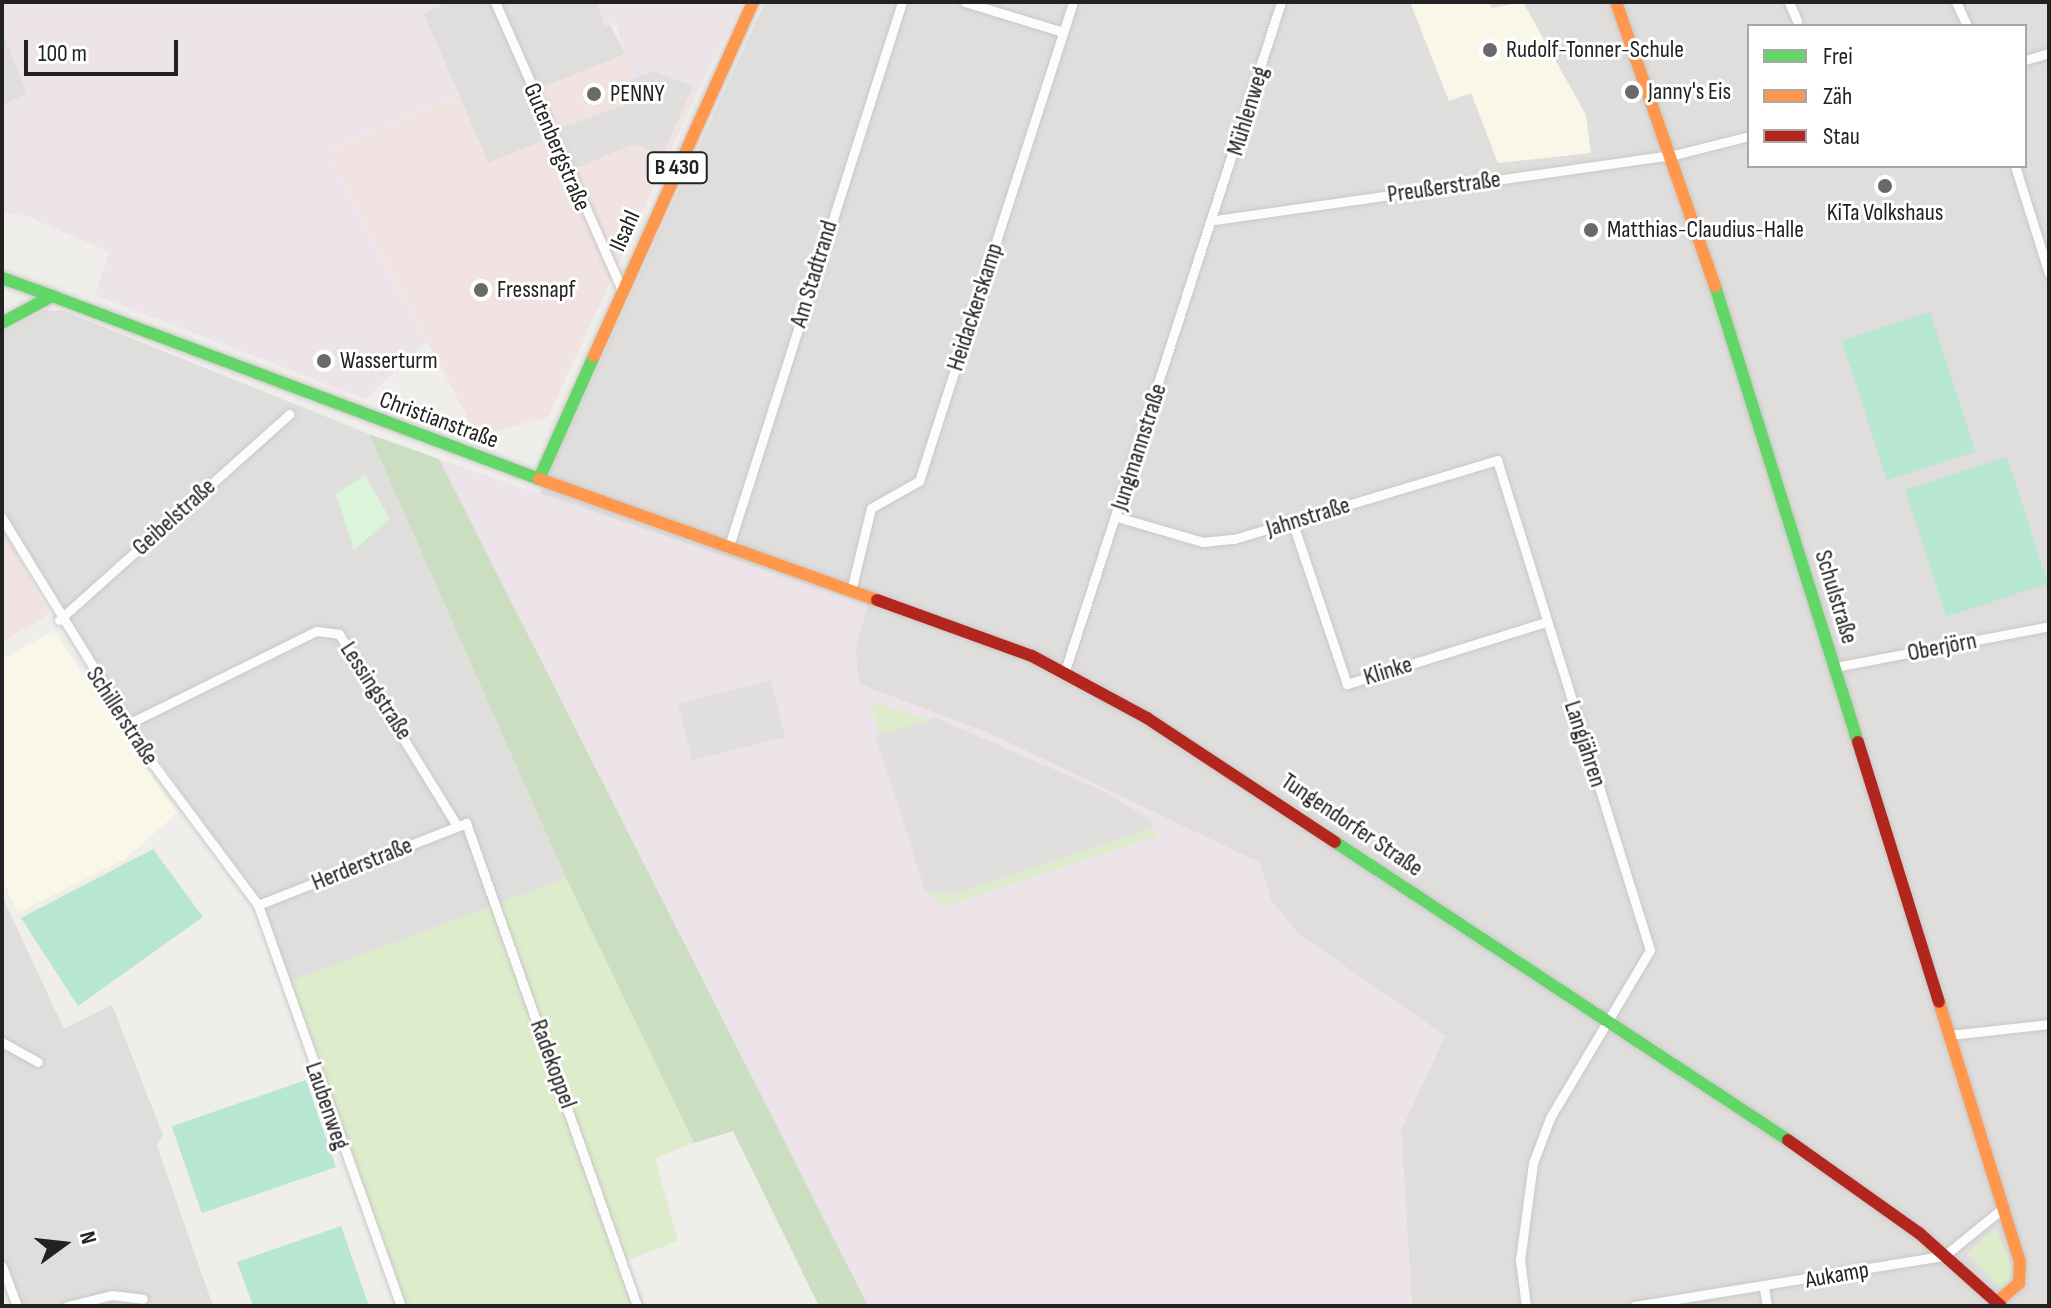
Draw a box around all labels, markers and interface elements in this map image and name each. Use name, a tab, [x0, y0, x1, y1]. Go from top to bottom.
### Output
scale bar	[28, 24, 182, 74]
legend	[1747, 24, 2027, 168]
place label: Rudolf-Tonner-Schule	[1506, 36, 1684, 64]
text: 100 m	[38, 39, 87, 68]
marker: Rudolf-Tonner-Schule	[1481, 41, 1499, 59]
text: Frei	[1823, 42, 1853, 71]
street label: Mühlenweg	[1221, 63, 1275, 159]
place label: Janny's Eis	[1648, 78, 1731, 106]
street label: Gutenbergstraße	[517, 79, 597, 215]
place label: PENNY	[610, 80, 665, 108]
text: Zäh	[1823, 82, 1852, 111]
marker: Janny's Eis	[1623, 83, 1641, 101]
marker: PENNY	[585, 85, 603, 103]
text: Stau	[1823, 122, 1860, 151]
road number: B 430	[645, 150, 709, 186]
street label: Preußerstraße	[1386, 165, 1502, 209]
marker: KiTa Volkshaus	[1876, 177, 1894, 195]
place label: KiTa Volkshaus	[1827, 199, 1943, 227]
street label: Ilsahl	[603, 206, 647, 256]
place label: Matthias-Claudius-Halle	[1607, 216, 1804, 244]
street label: Am Stadtrand	[784, 217, 844, 331]
marker: Matthias-Claudius-Halle	[1582, 221, 1600, 239]
street label: Heidackerskamp	[941, 240, 1009, 374]
place label: Fressnapf	[497, 276, 576, 304]
marker: Fressnapf	[472, 281, 490, 299]
place label: Wasserturm	[340, 347, 438, 375]
marker: Wasserturm	[315, 352, 333, 370]
street label: Jungmannstraße	[1105, 380, 1173, 514]
street label: Christianstraße	[376, 385, 502, 455]
street label: Geibelstraße	[127, 472, 221, 562]
street label: Jahnstraße	[1263, 491, 1353, 543]
street label: Schulstraße	[1808, 547, 1864, 647]
street label: Oberjörn	[1905, 626, 1979, 668]
street label: Lessingstraße	[334, 637, 418, 745]
street label: Klinke	[1360, 650, 1416, 692]
street label: Schillerstraße	[80, 662, 164, 770]
street label: Langjähren	[1558, 697, 1612, 791]
street label: Tungendorfer Straße	[1276, 767, 1428, 883]
street label: Herderstraße	[307, 831, 417, 897]
street label: Radekoppel	[524, 1016, 582, 1112]
street label: Laubenweg	[299, 1058, 355, 1154]
north arrow	[24, 1204, 104, 1284]
text: N	[73, 1228, 102, 1247]
street label: Aukamp	[1803, 1255, 1871, 1295]

